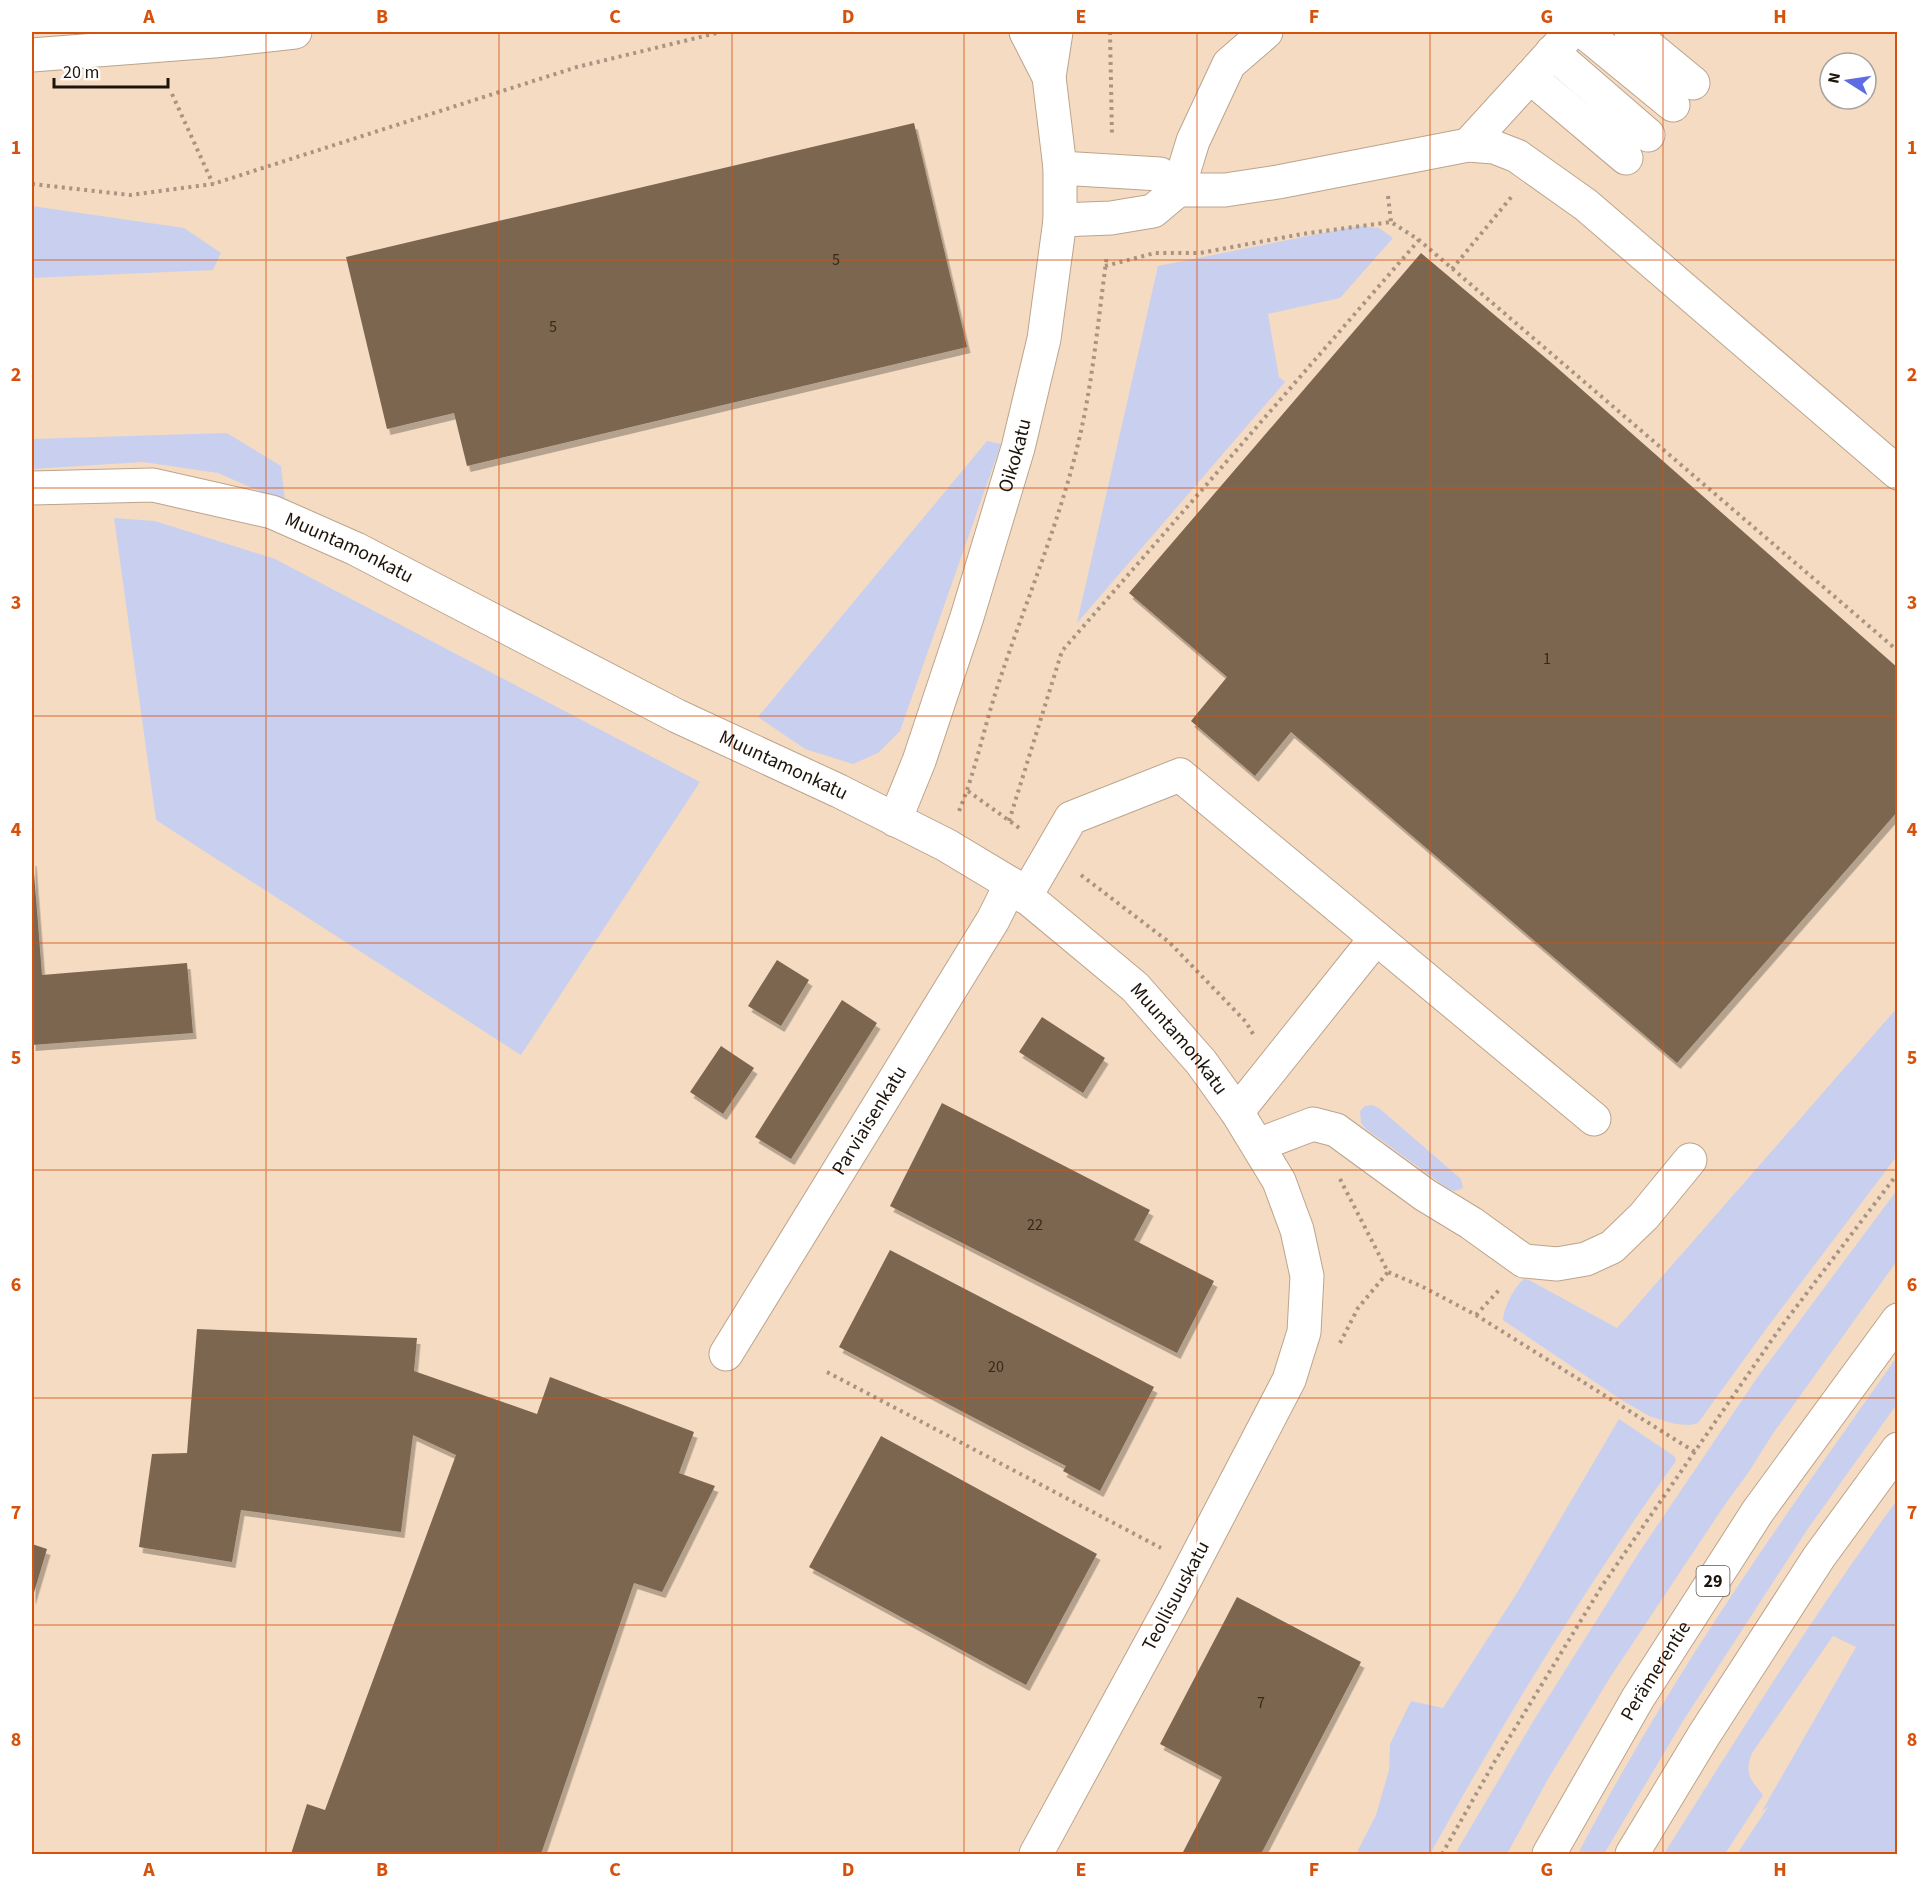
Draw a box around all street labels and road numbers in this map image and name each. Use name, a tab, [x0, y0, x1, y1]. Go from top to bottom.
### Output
street label: Oikokatu	[991, 416, 1039, 496]
street label: Muuntamonkatu	[280, 505, 418, 590]
street label: Muuntamonkatu	[714, 723, 853, 807]
street label: Muuntamonkatu	[1123, 976, 1234, 1101]
street label: Parviaisenkatu	[825, 1061, 914, 1181]
street label: Teollisuuskatu	[1135, 1536, 1217, 1656]
road number: 29	[1696, 1566, 1730, 1596]
street label: Perämerentie	[1614, 1616, 1698, 1726]

